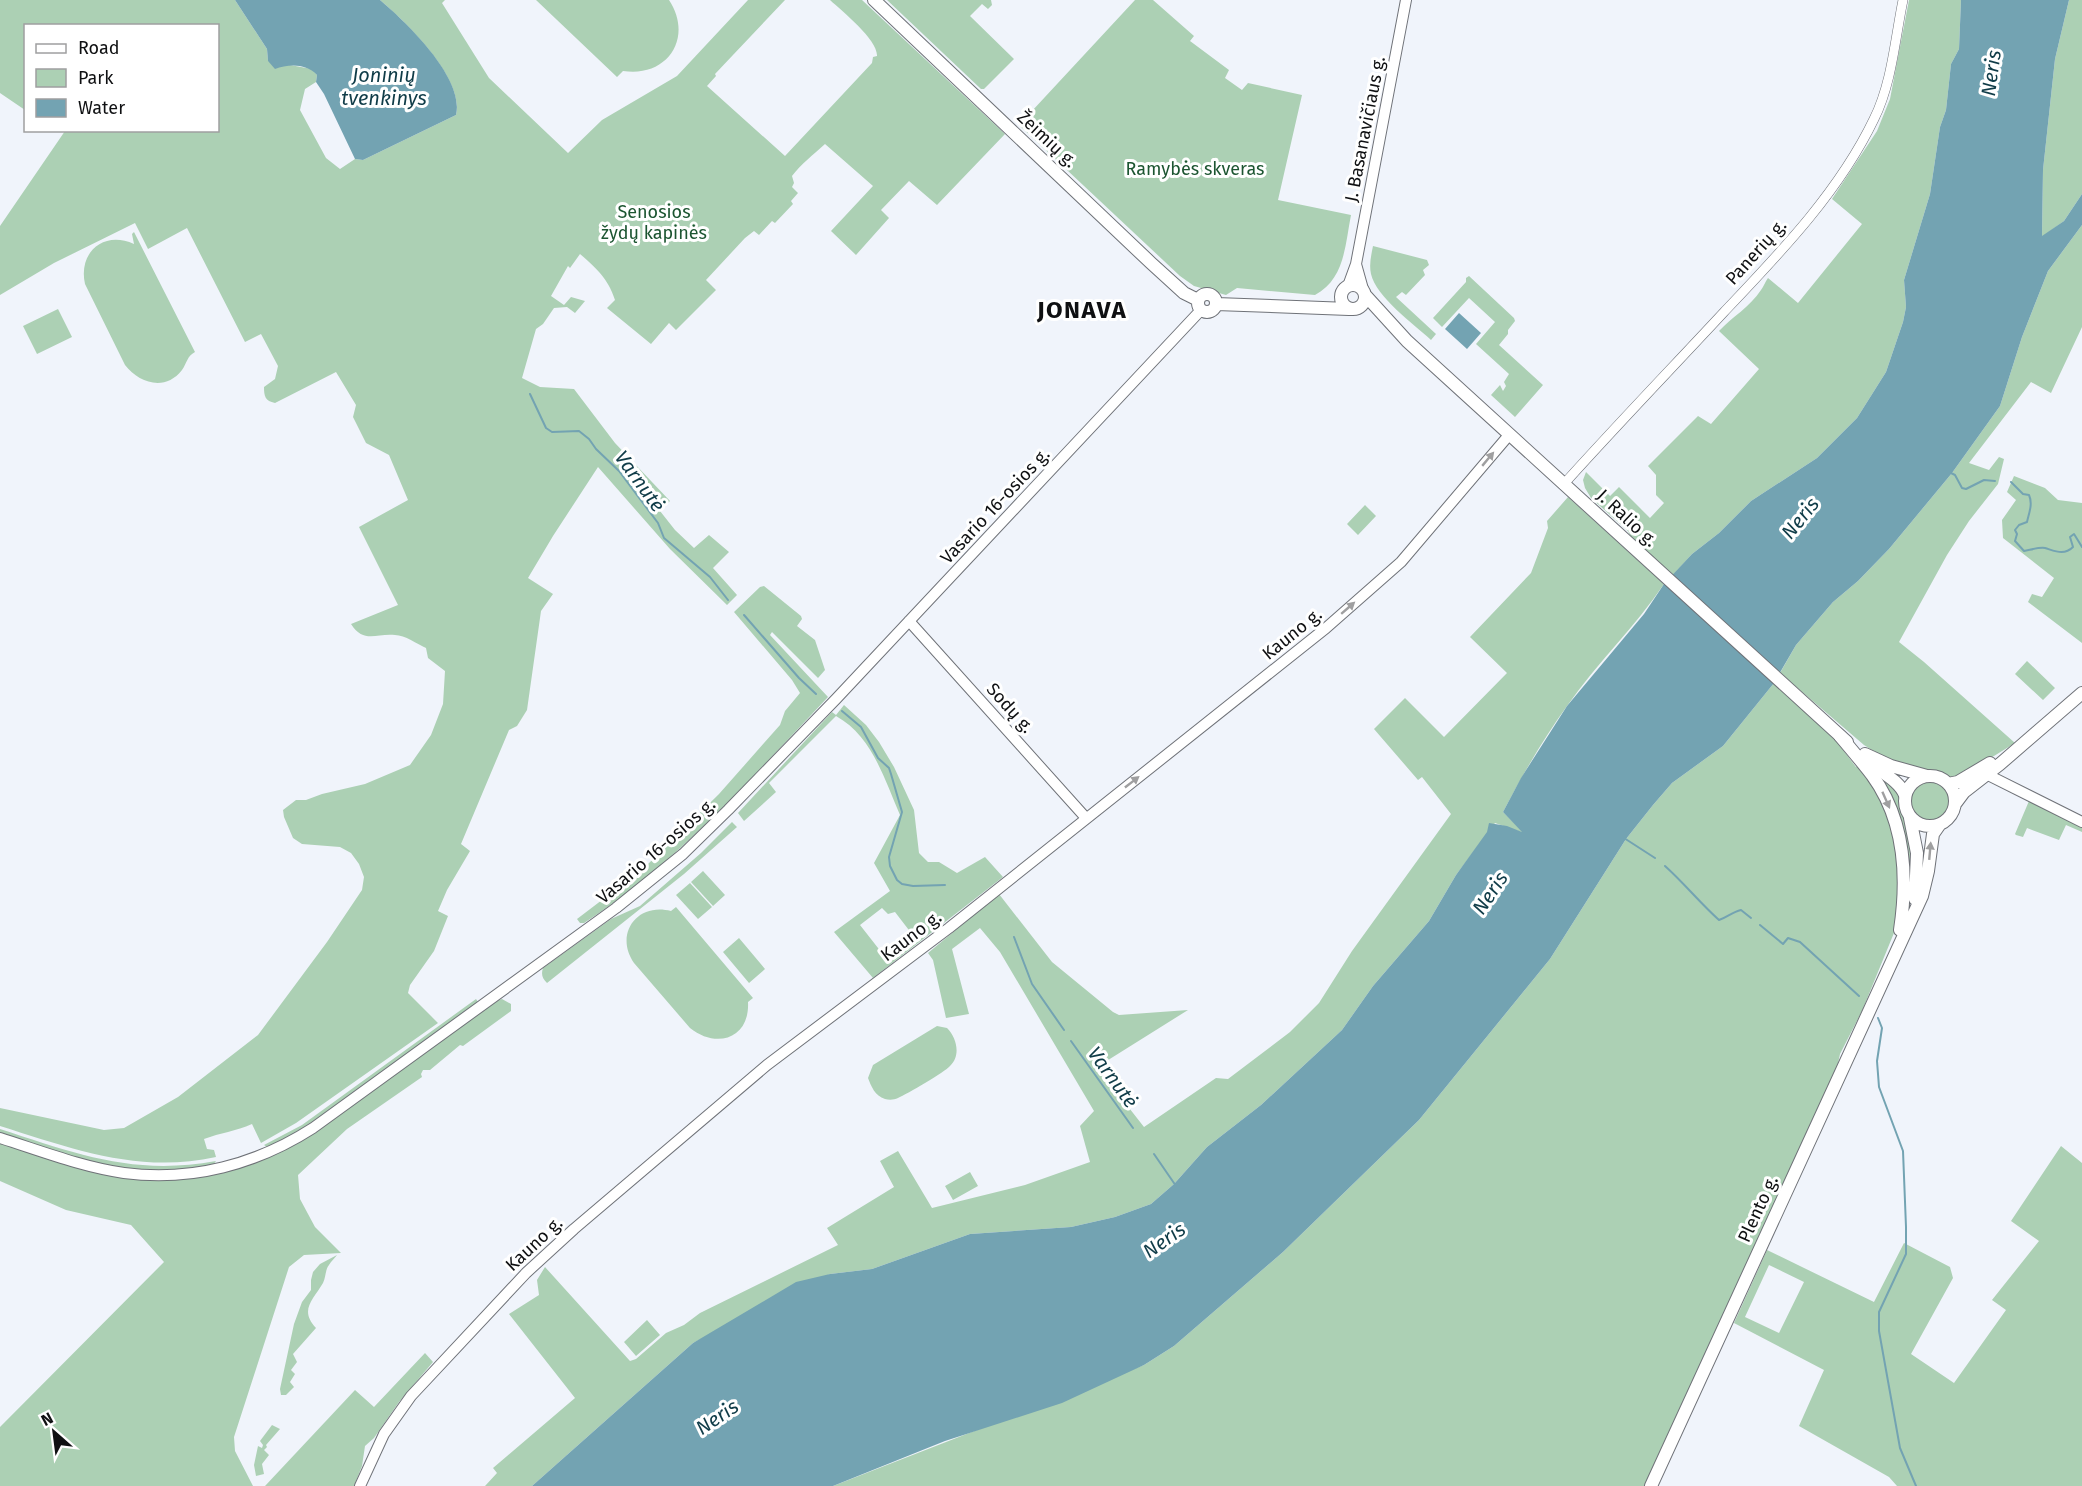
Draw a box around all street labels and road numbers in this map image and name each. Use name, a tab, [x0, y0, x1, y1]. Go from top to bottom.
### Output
street label: J. Basanavičiaus g.	[1340, 54, 1390, 204]
street label: Žeimių g.	[1013, 106, 1081, 172]
street label: Panerių g.	[1721, 215, 1791, 289]
street label: Vasario 16-osios g.	[936, 444, 1054, 568]
street label: J. Ralio g.	[1592, 485, 1662, 551]
street label: Kauno g.	[1258, 603, 1326, 665]
street label: Sodų g.	[982, 678, 1038, 738]
street label: Vasario 16-osios g.	[592, 793, 720, 909]
street label: Kauno g.	[876, 906, 946, 966]
street label: Plento g.	[1733, 1172, 1783, 1246]
street label: Kauno g.	[501, 1212, 567, 1276]

